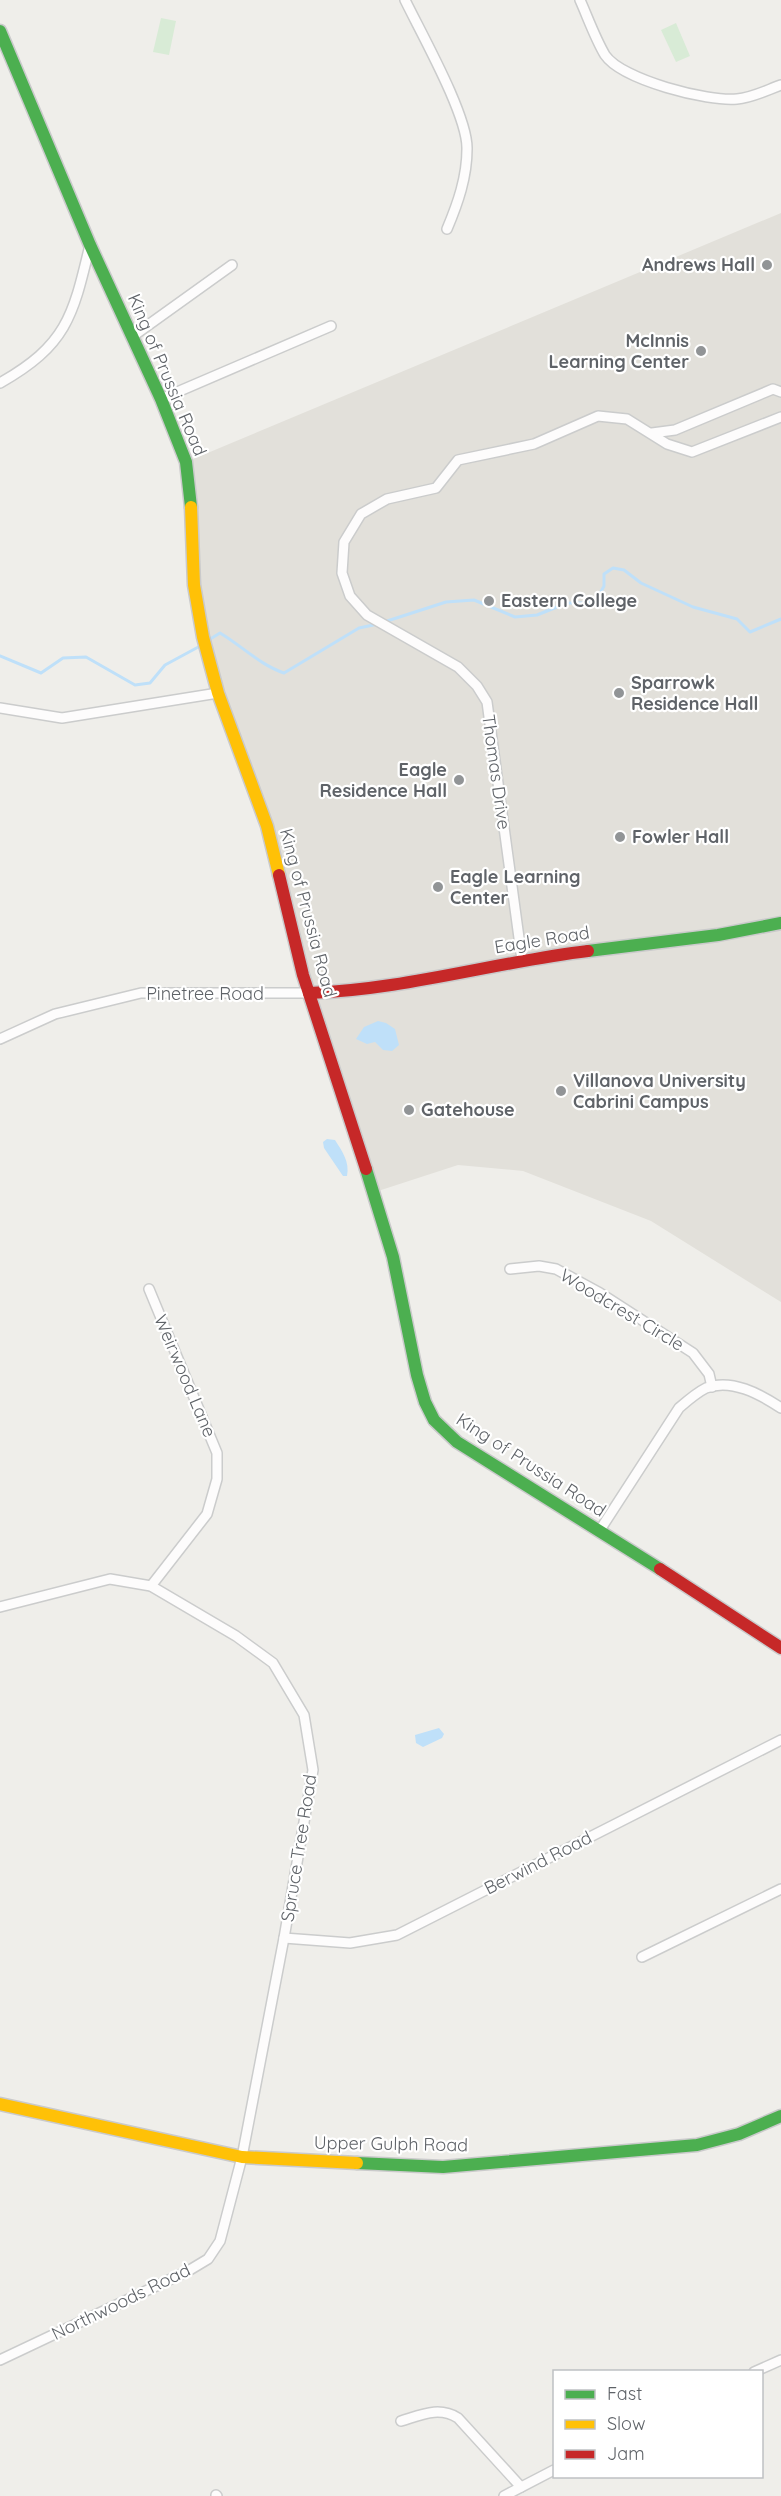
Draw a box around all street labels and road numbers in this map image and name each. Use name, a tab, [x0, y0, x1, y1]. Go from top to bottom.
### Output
street label: King of Prussia Road	[123, 290, 212, 459]
street label: Thomas Drive	[477, 713, 516, 831]
street label: King of Prussia Road	[275, 826, 342, 1000]
street label: Eagle Road	[493, 921, 591, 958]
street label: Pinetree Road	[146, 982, 264, 1005]
street label: Woodcrest Circle	[556, 1263, 689, 1356]
street label: Weirwood Lane	[149, 1311, 222, 1441]
street label: King of Prussia Road	[452, 1408, 610, 1522]
street label: Spruce Tree Road	[276, 1773, 322, 1923]
street label: Berwind Road	[480, 1826, 596, 1900]
street label: Upper Gulph Road	[314, 2131, 468, 2156]
street label: Northwoods Road	[48, 2258, 194, 2345]

